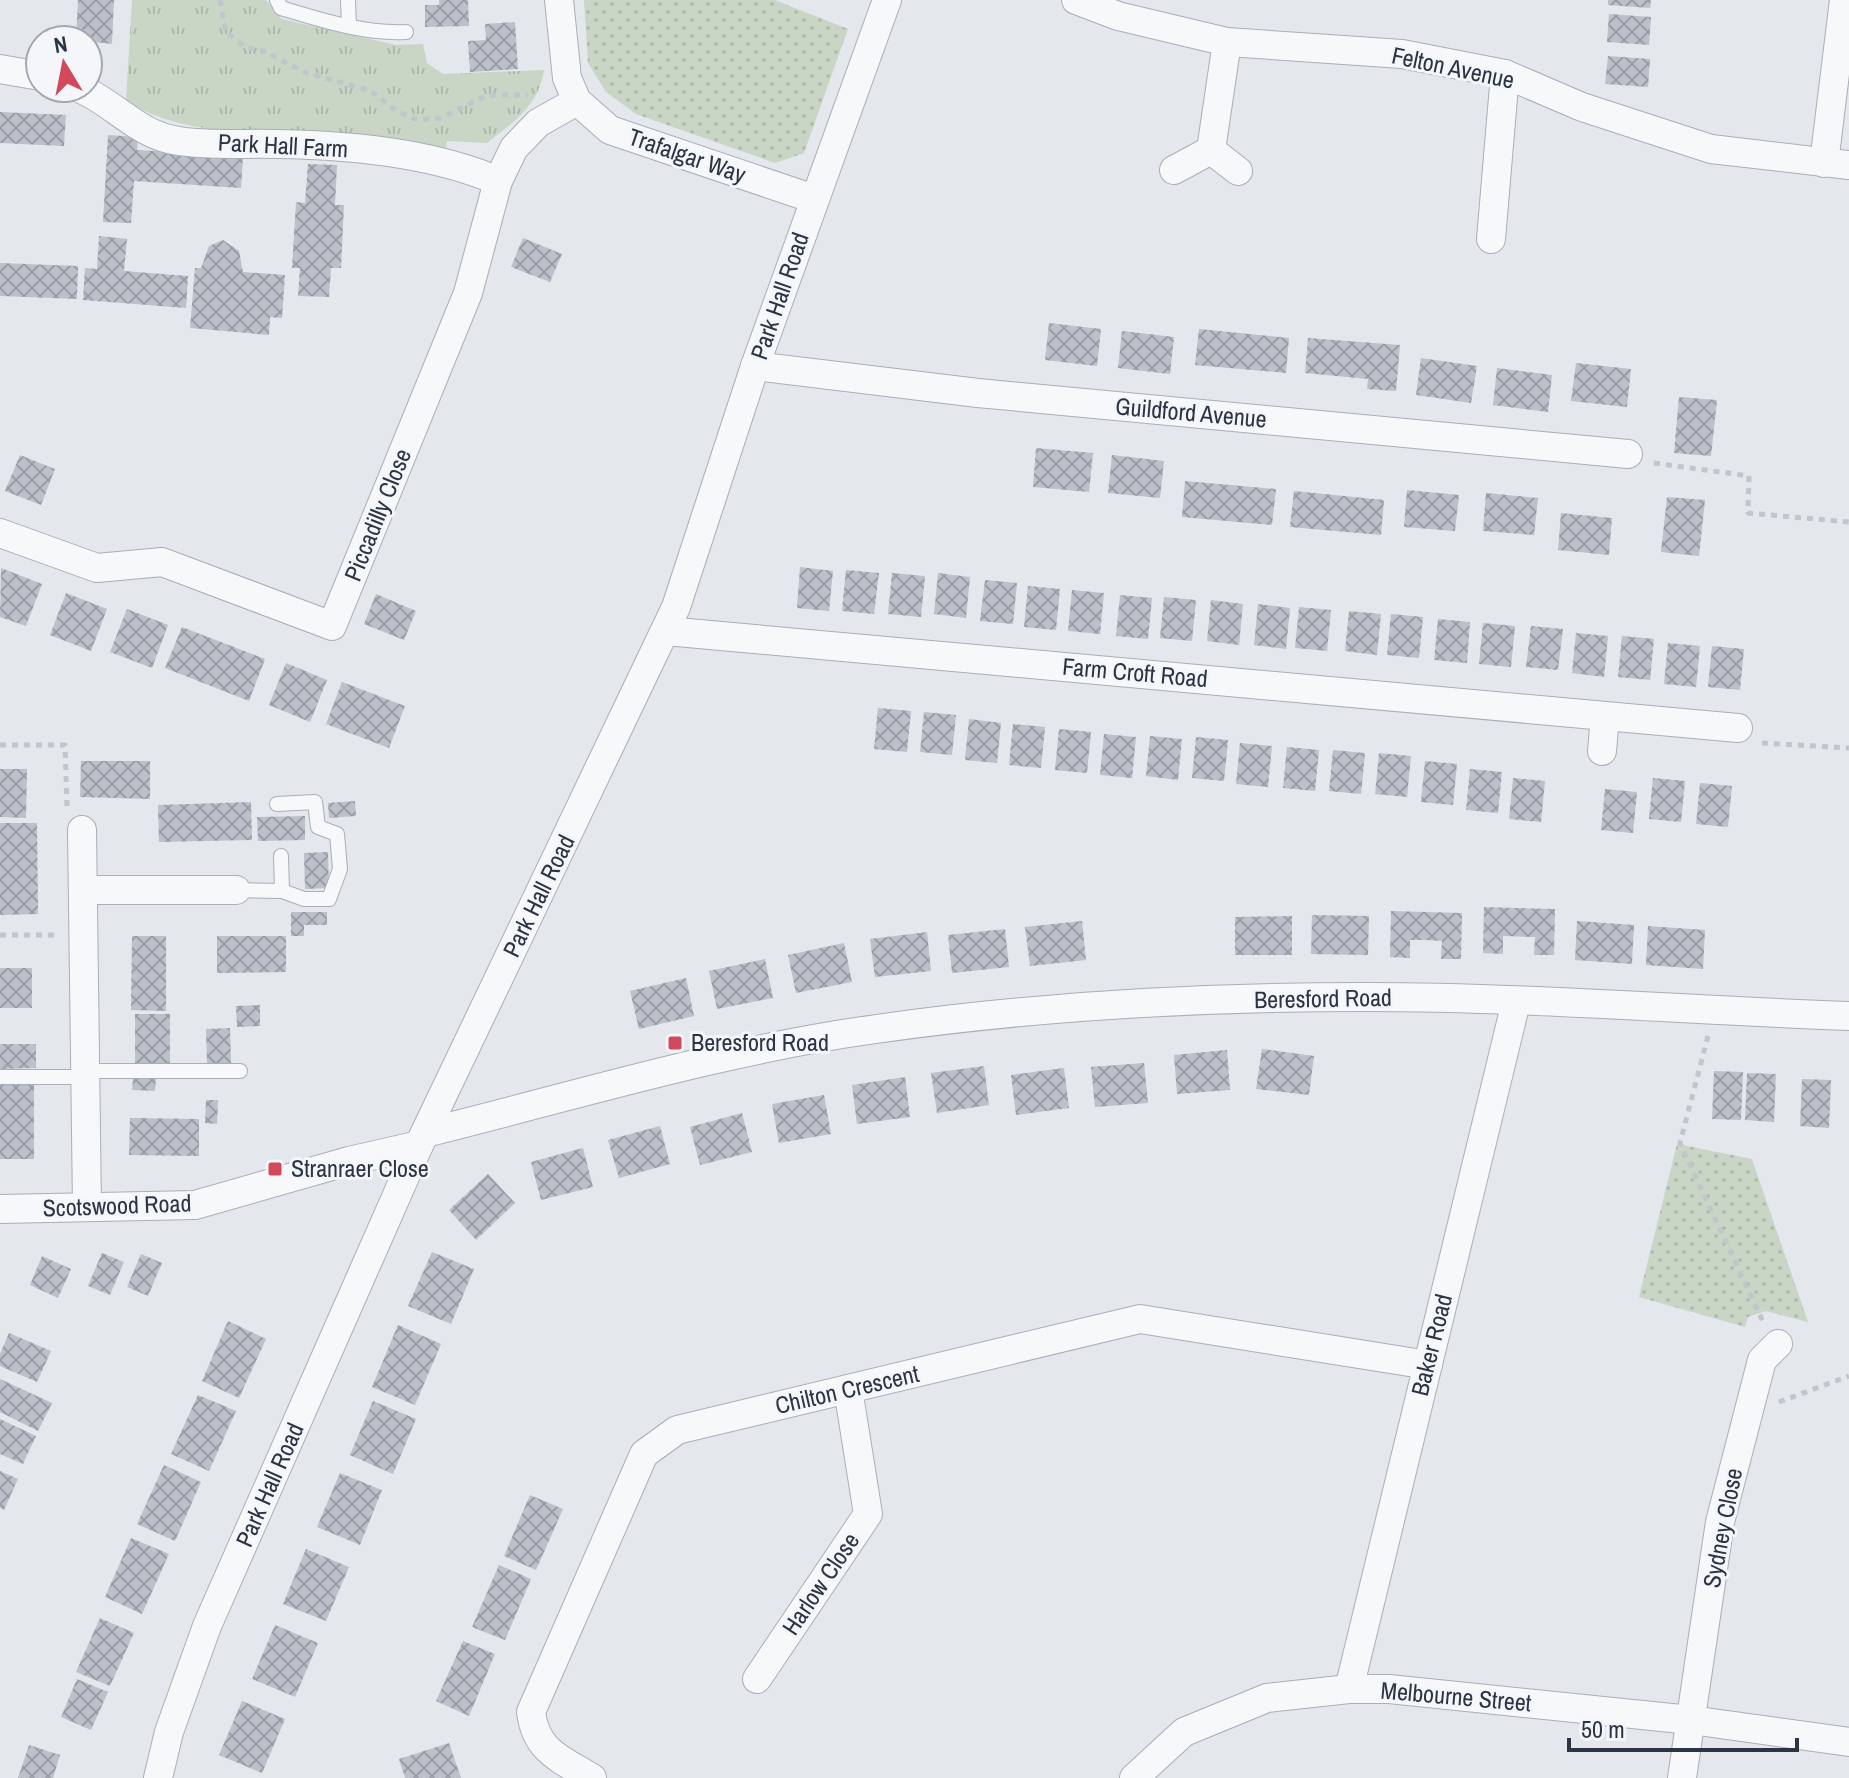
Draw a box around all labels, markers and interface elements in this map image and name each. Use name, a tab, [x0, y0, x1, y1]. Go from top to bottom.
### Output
north arrow	[24, 24, 104, 104]
text: N	[52, 28, 70, 60]
street label: Felton Avenue	[1389, 38, 1517, 96]
street label: Trafalgar Way	[624, 120, 750, 190]
street label: Park Hall Farm	[217, 126, 349, 164]
street label: Park Hall Road	[742, 228, 816, 363]
street label: Guildford Avenue	[1114, 389, 1268, 435]
street label: Piccadilly Close	[336, 444, 418, 586]
street label: Farm Croft Road	[1061, 650, 1209, 694]
street label: Park Hall Road	[495, 829, 581, 962]
street label: Beresford Road	[1254, 981, 1392, 1015]
place label: Beresford Road	[691, 1026, 829, 1058]
marker: Beresford Road	[666, 1034, 684, 1052]
place label: Stranraer Close	[291, 1152, 429, 1184]
marker: Stranraer Close	[266, 1160, 284, 1178]
street label: Scotswood Road	[42, 1186, 192, 1224]
street label: Baker Road	[1403, 1290, 1459, 1399]
street label: Chilton Crescent	[772, 1357, 922, 1421]
street label: Park Hall Road	[228, 1418, 311, 1552]
street label: Sydney Close	[1695, 1465, 1749, 1590]
street label: Harlow Close	[774, 1526, 866, 1641]
street label: Melbourne Street	[1379, 1673, 1533, 1719]
scale bar	[1569, 1702, 1797, 1752]
text: 50 m	[1581, 1713, 1625, 1745]

